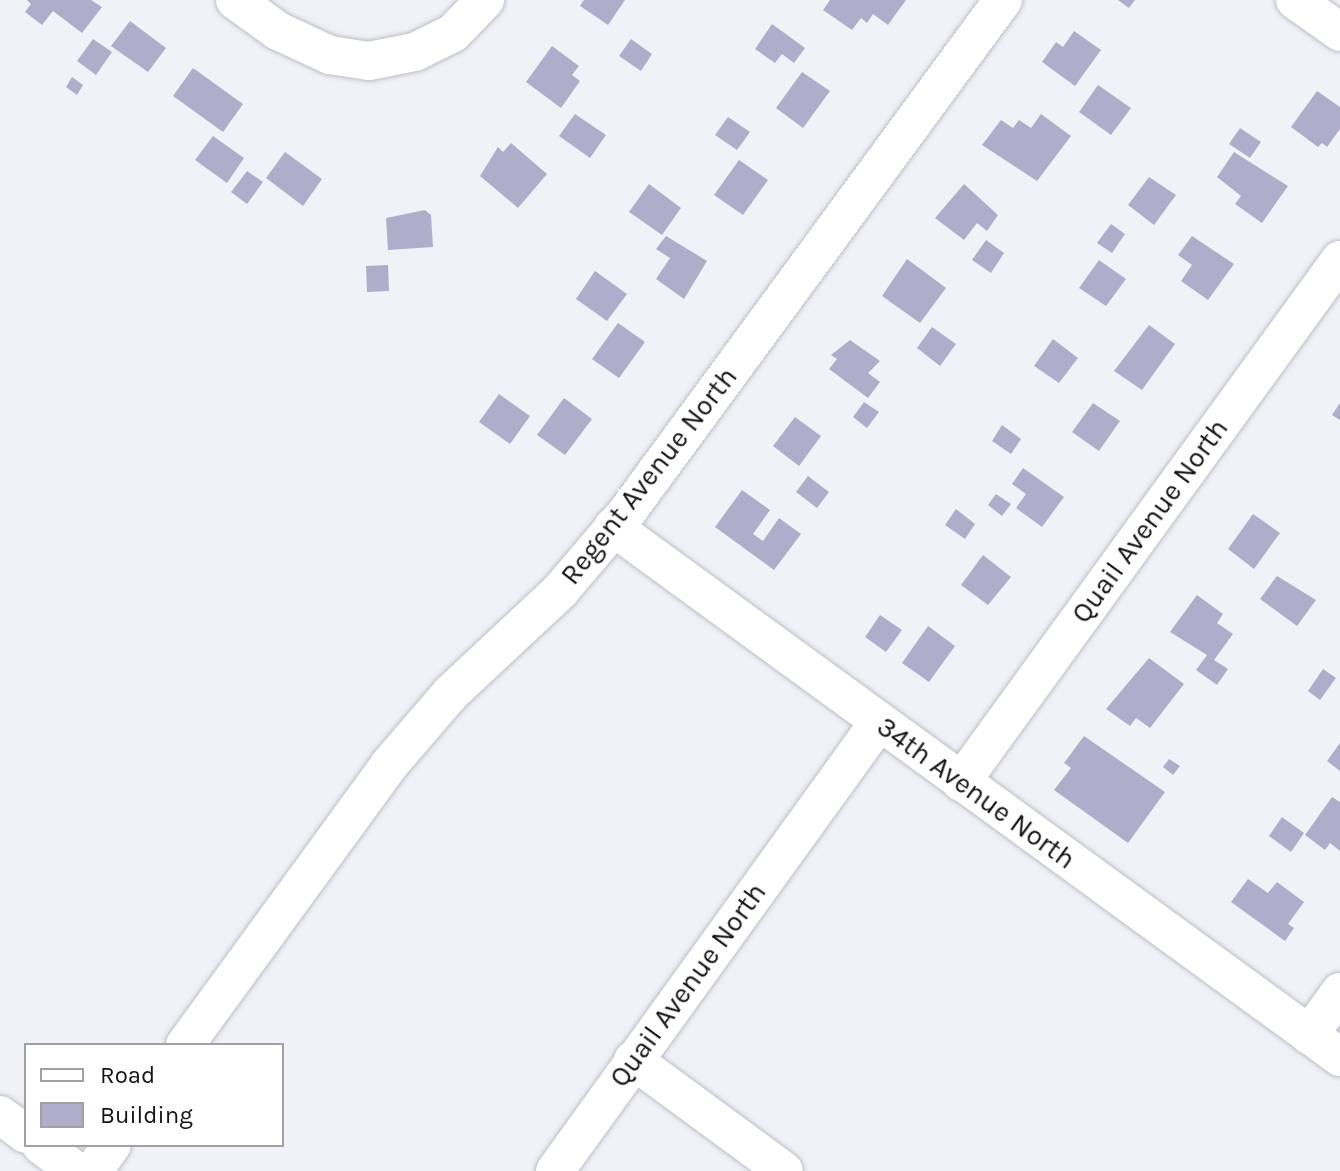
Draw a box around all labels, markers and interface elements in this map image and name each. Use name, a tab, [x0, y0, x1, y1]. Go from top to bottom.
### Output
street label: Regent Avenue North	[554, 361, 744, 591]
street label: Quail Avenue North	[1065, 412, 1235, 630]
street label: 34th Avenue North	[870, 710, 1082, 876]
street label: Quail Avenue North	[603, 876, 773, 1094]
legend	[24, 1043, 284, 1147]
text: Road	[100, 1061, 155, 1089]
text: Building	[100, 1101, 193, 1129]

